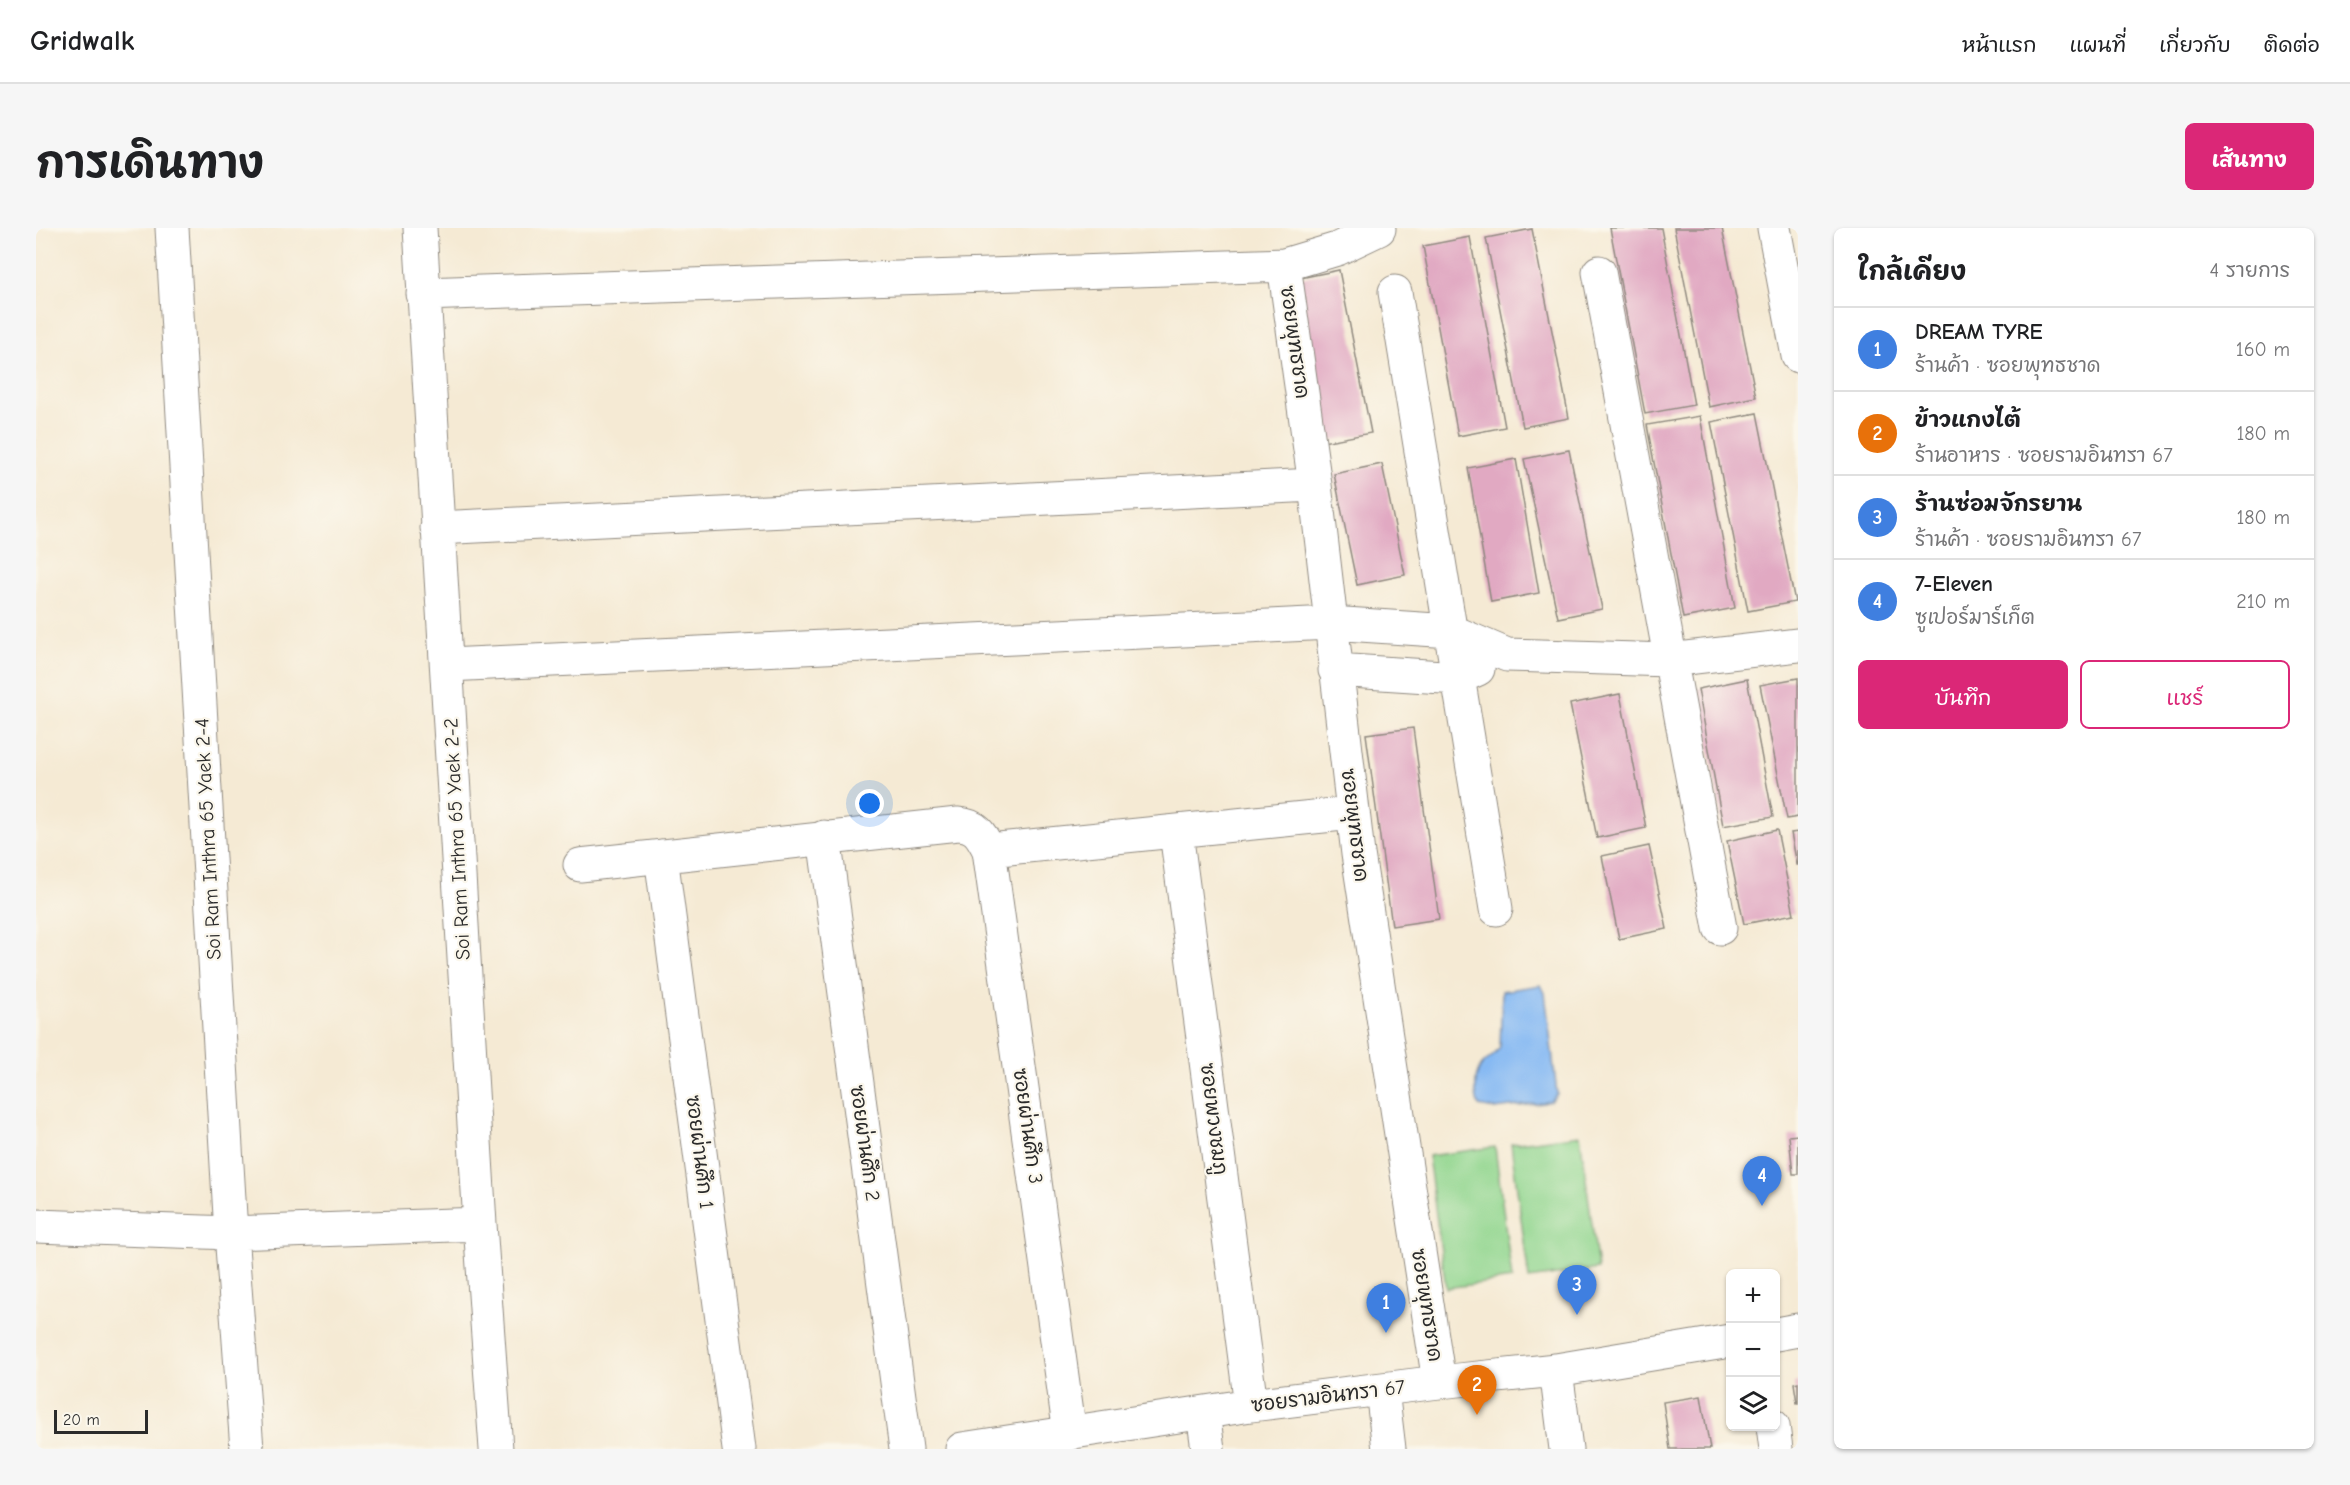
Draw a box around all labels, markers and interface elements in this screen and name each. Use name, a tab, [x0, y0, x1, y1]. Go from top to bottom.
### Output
text: Gridwalk	[30, 25, 134, 57]
text: หน้าแรก	[1962, 33, 2037, 57]
text: แผนที่	[2070, 33, 2126, 57]
text: เกี่ยวกับ	[2159, 33, 2231, 57]
text: ติดต่อ	[2264, 33, 2320, 57]
button: เส้นทาง	[2185, 123, 2314, 190]
text: การเดินทาง	[36, 139, 264, 188]
text: ใกล้เคียง	[1858, 257, 1966, 287]
text: 4 รายการ	[2209, 259, 2290, 282]
street label: ซอยพุทธชาด	[1272, 284, 1314, 401]
text: DREAM TYRE	[1915, 319, 2043, 345]
text: 1	[1874, 338, 1881, 361]
text: 160 m	[2236, 338, 2290, 361]
text: ร้านค้า · ซอยพุทธชาด	[1915, 354, 2101, 377]
text: ข้าวแกงไต้	[1915, 407, 2021, 433]
text: 2	[1873, 422, 1882, 445]
text: 180 m	[2236, 422, 2290, 445]
text: ร้านอาหาร · ซอยรามอินทรา 67	[1915, 444, 2173, 467]
text: ร้านซ่อมจักรยาน	[1915, 491, 2082, 517]
text: 3	[1873, 506, 1882, 529]
text: 180 m	[2236, 506, 2290, 529]
text: ร้านค้า · ซอยรามอินทรา 67	[1915, 528, 2141, 551]
text: 7-Eleven	[1915, 571, 1993, 597]
text: 4	[1873, 590, 1882, 613]
text: 210 m	[2236, 590, 2290, 613]
text: ซูเปอร์มาร์เก็ต	[1915, 606, 2035, 629]
button: บันทึก	[1858, 660, 2068, 729]
button: แชร์	[2080, 660, 2290, 729]
street label: Soi Ram Inthra 65 Yaek 2-2	[439, 717, 475, 961]
street label: Soi Ram Inthra 65 Yaek 2-4	[190, 718, 226, 960]
street label: ซอยพุทธชาด	[1333, 767, 1373, 883]
your location	[855, 789, 884, 818]
street label: ซอยพวงชมภู	[1192, 1062, 1232, 1177]
street label: ซอยผ่านศึก 3	[1008, 1066, 1049, 1185]
street label: ซอยผ่านศึก 2	[845, 1083, 887, 1203]
street label: ซอยผ่านศึก 1	[682, 1094, 720, 1210]
pin: 4	[1742, 1156, 1782, 1206]
street label: ซอยพุทธชาด	[1403, 1247, 1447, 1364]
pin: 3	[1558, 1266, 1596, 1315]
map controls	[1726, 1269, 1780, 1431]
button: +	[1726, 1269, 1780, 1323]
pin: 1	[1366, 1284, 1406, 1333]
button: −	[1726, 1323, 1780, 1377]
pin: 2	[1458, 1366, 1496, 1415]
street label: ซอยรามอินทรา 67	[1250, 1374, 1407, 1417]
button: layers	[1726, 1377, 1780, 1431]
scale bar	[54, 1407, 148, 1434]
text: 20 m	[63, 1411, 100, 1429]

